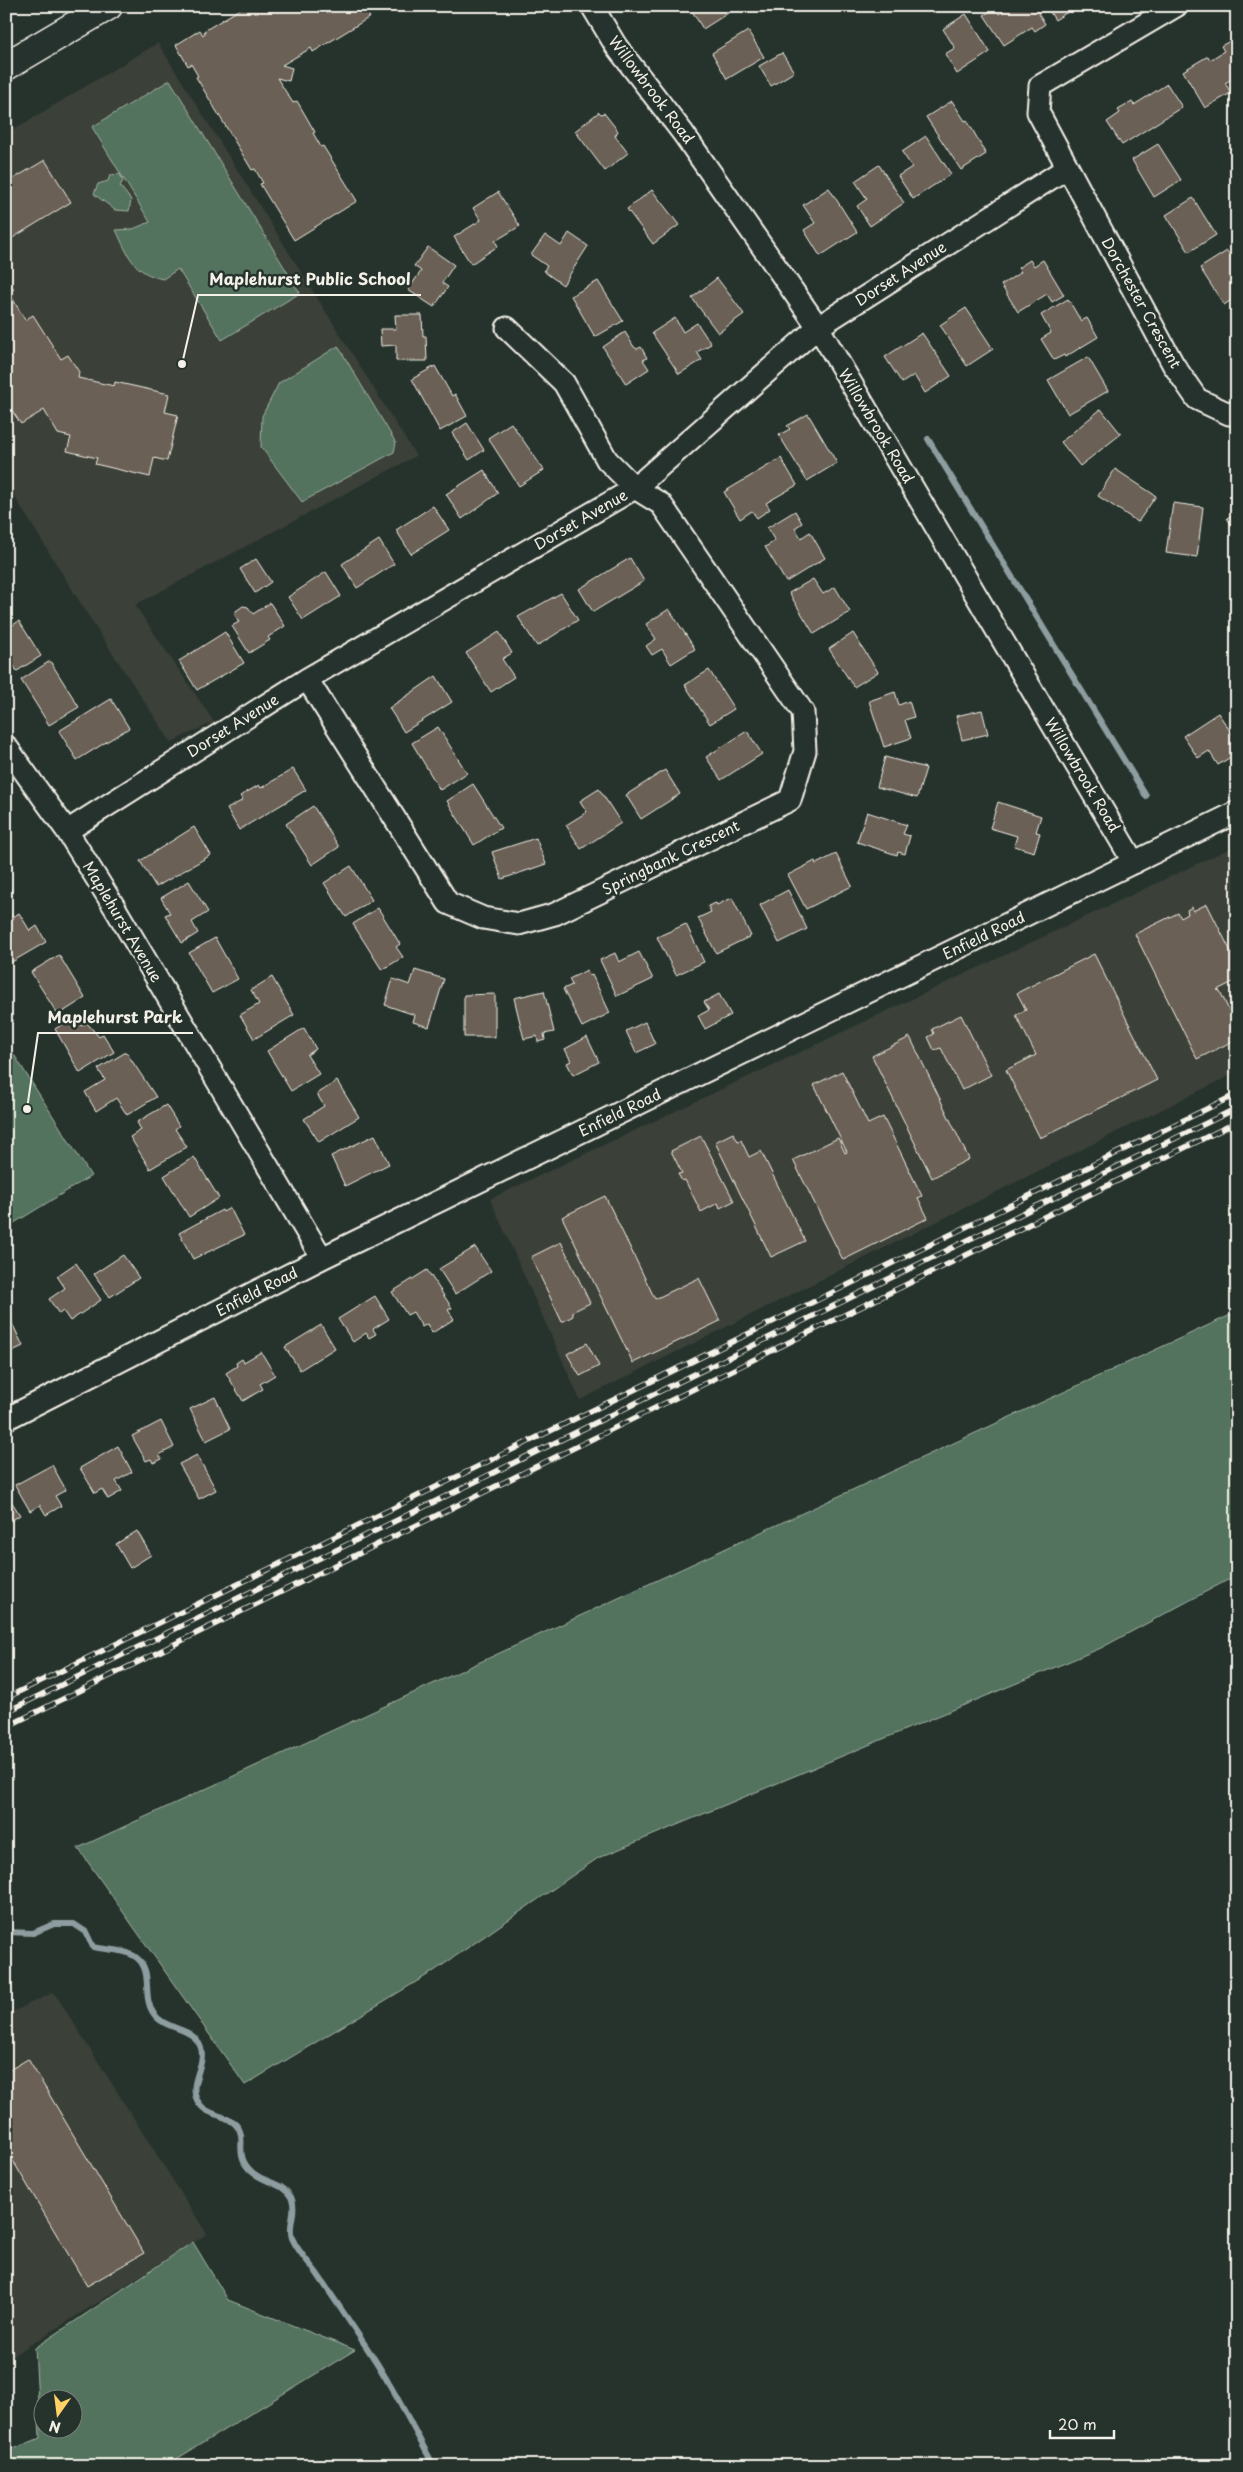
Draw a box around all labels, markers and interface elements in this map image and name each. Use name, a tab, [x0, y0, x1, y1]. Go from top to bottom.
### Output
street label: Willowbrook Road	[604, 30, 701, 148]
street label: Dorchester Crescent	[1097, 233, 1188, 372]
street label: Dorset Avenue	[850, 235, 950, 311]
callout: Maplehurst Public School	[198, 264, 421, 295]
text: Maplehurst Public School	[209, 266, 411, 290]
street label: Willowbrook Road	[834, 363, 921, 487]
street label: Dorset Avenue	[529, 483, 631, 555]
street label: Dorset Avenue	[182, 687, 283, 762]
street label: Willowbrook Road	[1040, 712, 1127, 836]
street label: Springbank Crescent	[598, 813, 743, 900]
street label: Maplehurst Avenue	[78, 856, 169, 986]
street label: Enfield Road	[938, 905, 1029, 965]
callout: Maplehurst Park	[38, 1002, 193, 1033]
text: Maplehurst Park	[47, 1004, 183, 1028]
street label: Enfield Road	[574, 1082, 665, 1142]
street label: Enfield Road	[211, 1260, 301, 1321]
north arrow	[32, 2390, 82, 2440]
scale bar	[1050, 2407, 1114, 2439]
text: 20 m	[1058, 2412, 1097, 2435]
text: N	[47, 2416, 63, 2439]

